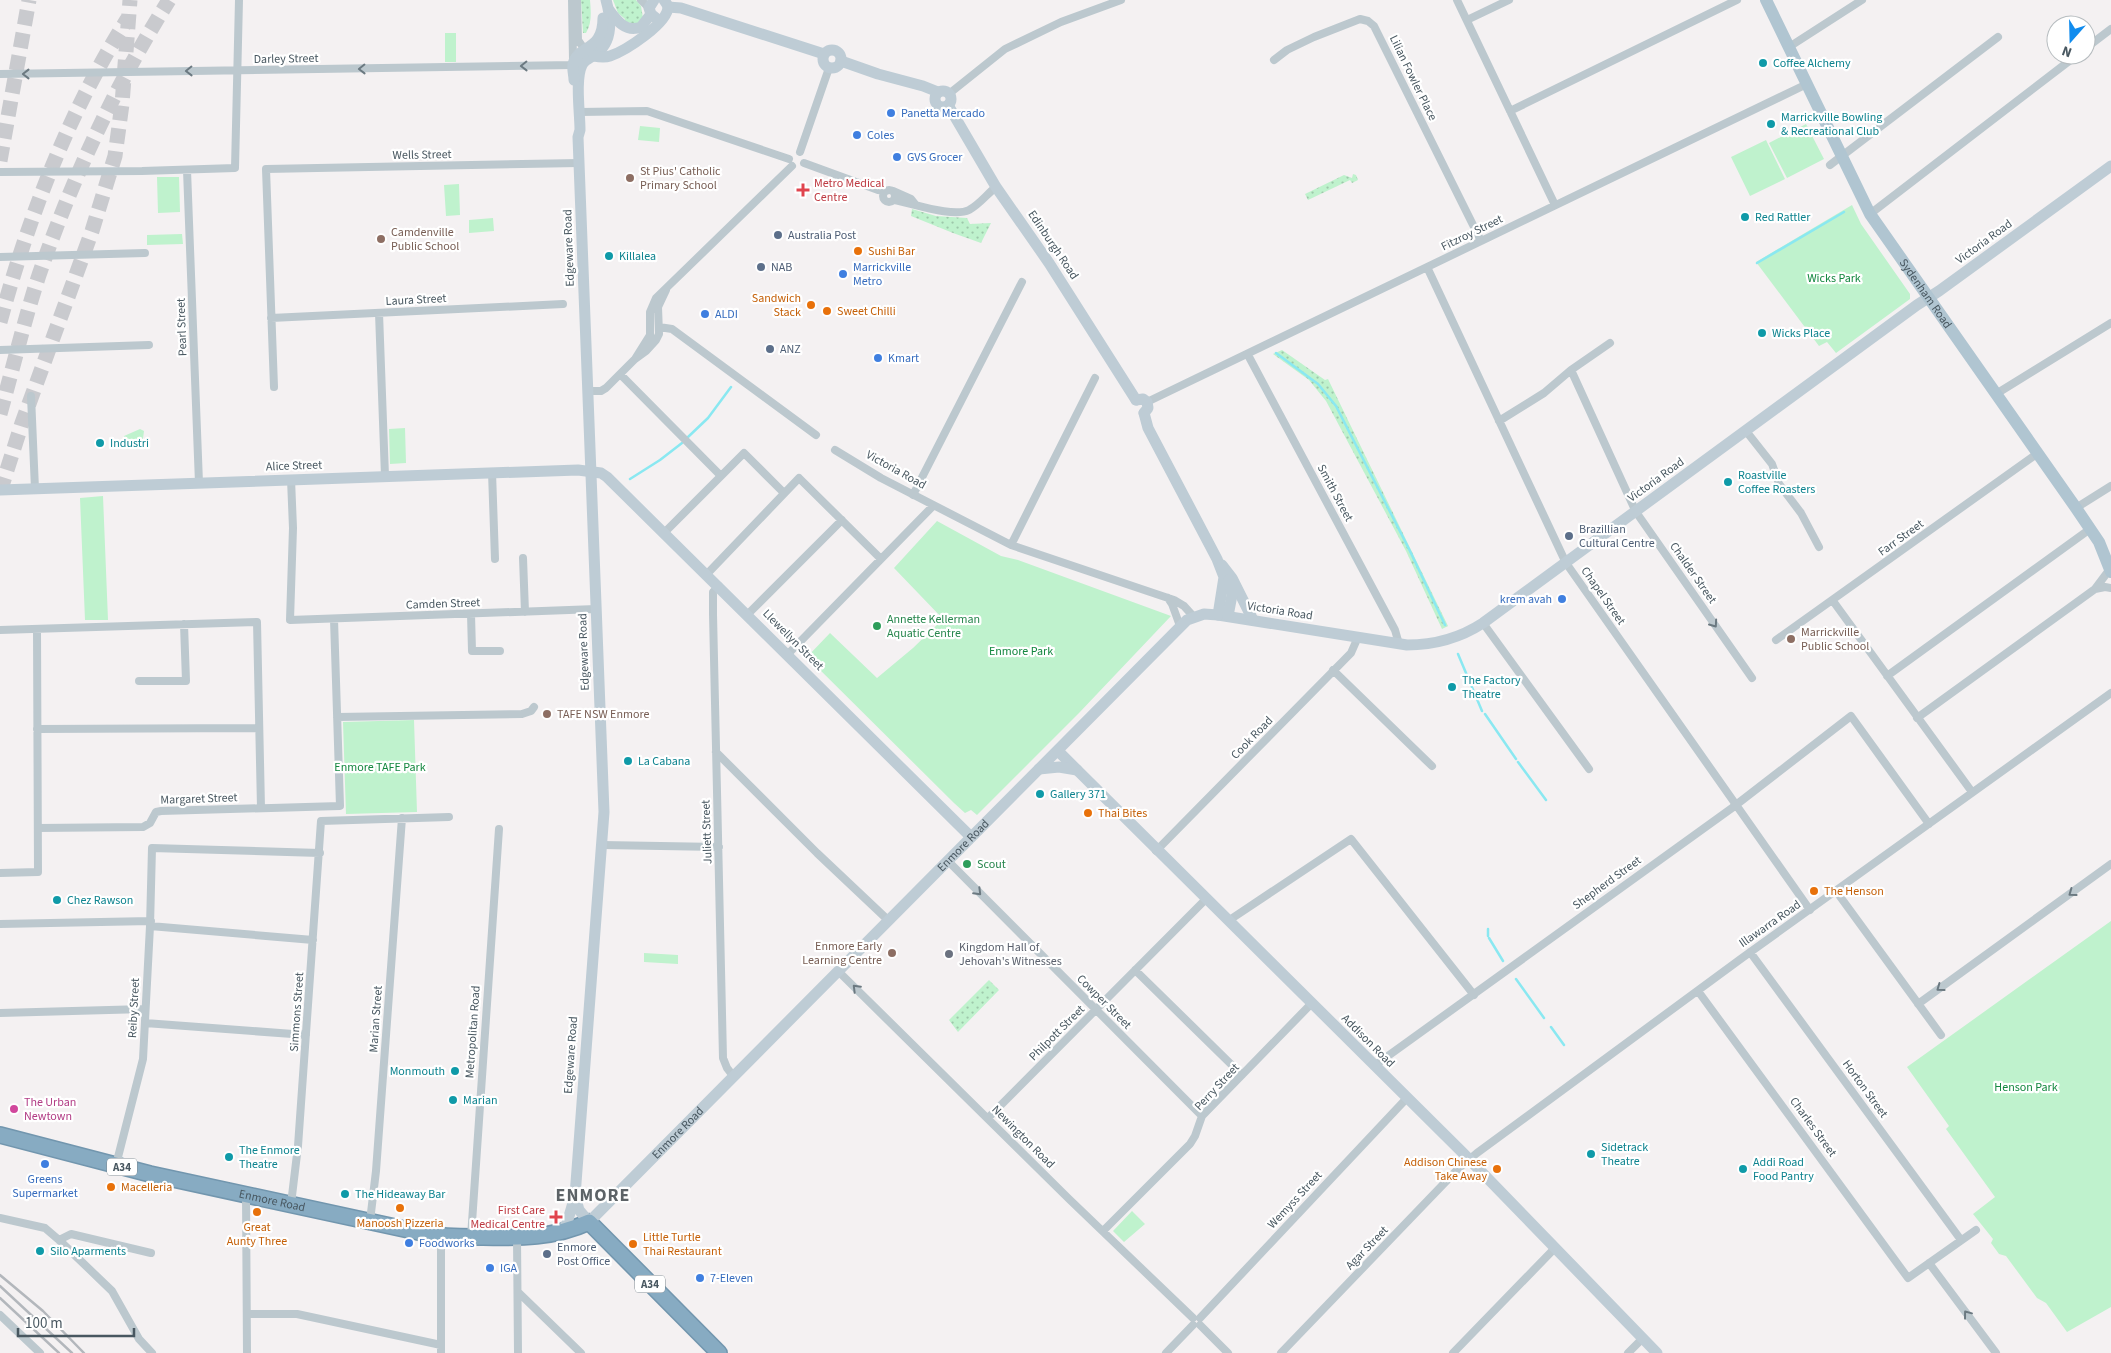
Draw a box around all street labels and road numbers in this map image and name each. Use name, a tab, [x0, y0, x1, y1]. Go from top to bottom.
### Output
street label: Lilian Fowler Place	[1385, 32, 1441, 124]
street label: Darley Street	[253, 50, 319, 68]
street label: Wells Street	[392, 146, 452, 164]
street label: Edinburgh Road	[1023, 207, 1083, 283]
street label: Edgeware Road	[559, 209, 579, 287]
street label: Fitzroy Street	[1438, 211, 1506, 255]
street label: Victoria Road	[1952, 216, 2016, 268]
street label: Sydenham Road	[1895, 255, 1956, 332]
street label: Laura Street	[385, 290, 447, 310]
street label: Pearl Street	[172, 298, 192, 356]
street label: Victoria Road	[863, 447, 929, 493]
street label: Victoria Road	[1624, 454, 1688, 506]
street label: Alice Street	[266, 457, 322, 475]
street label: Smith Street	[1313, 461, 1357, 525]
street label: Farr Street	[1875, 516, 1927, 560]
street label: Chalder Street	[1665, 539, 1721, 607]
street label: Chapel Street	[1577, 563, 1629, 629]
street label: Camden Street	[405, 594, 481, 614]
street label: Victoria Road	[1246, 597, 1314, 625]
street label: Llewellyn Street	[759, 606, 827, 674]
street label: Edgeware Road	[574, 613, 594, 691]
street label: Cook Road	[1227, 713, 1277, 763]
street label: Margaret Street	[160, 789, 238, 809]
street label: Juliett Street	[697, 799, 717, 865]
street label: Enmore Road	[933, 815, 993, 875]
street label: Shepherd Street	[1569, 852, 1645, 914]
street label: Illawarra Road	[1736, 896, 1804, 952]
street label: Cowper Street	[1073, 971, 1135, 1033]
street label: Simmons Street	[286, 972, 308, 1052]
street label: Reiby Street	[124, 977, 144, 1039]
street label: Marian Street	[365, 985, 387, 1053]
street label: Metropolitan Road	[461, 985, 485, 1079]
street label: Philpott Street	[1025, 1001, 1089, 1065]
street label: Addison Road	[1338, 1011, 1398, 1071]
street label: Edgeware Road	[560, 1016, 582, 1094]
street label: Horton Street	[1838, 1057, 1892, 1121]
street label: Perry Street	[1191, 1060, 1243, 1114]
street label: Charles Street	[1786, 1094, 1840, 1160]
street label: Newington Road	[988, 1102, 1058, 1172]
street label: Enmore Road	[648, 1103, 707, 1163]
road number: A34	[107, 1158, 137, 1176]
street label: Wemyss Street	[1264, 1167, 1326, 1233]
street label: Enmore Road	[237, 1185, 307, 1216]
street label: Agar Street	[1342, 1222, 1392, 1274]
road number: A34	[635, 1276, 665, 1292]

